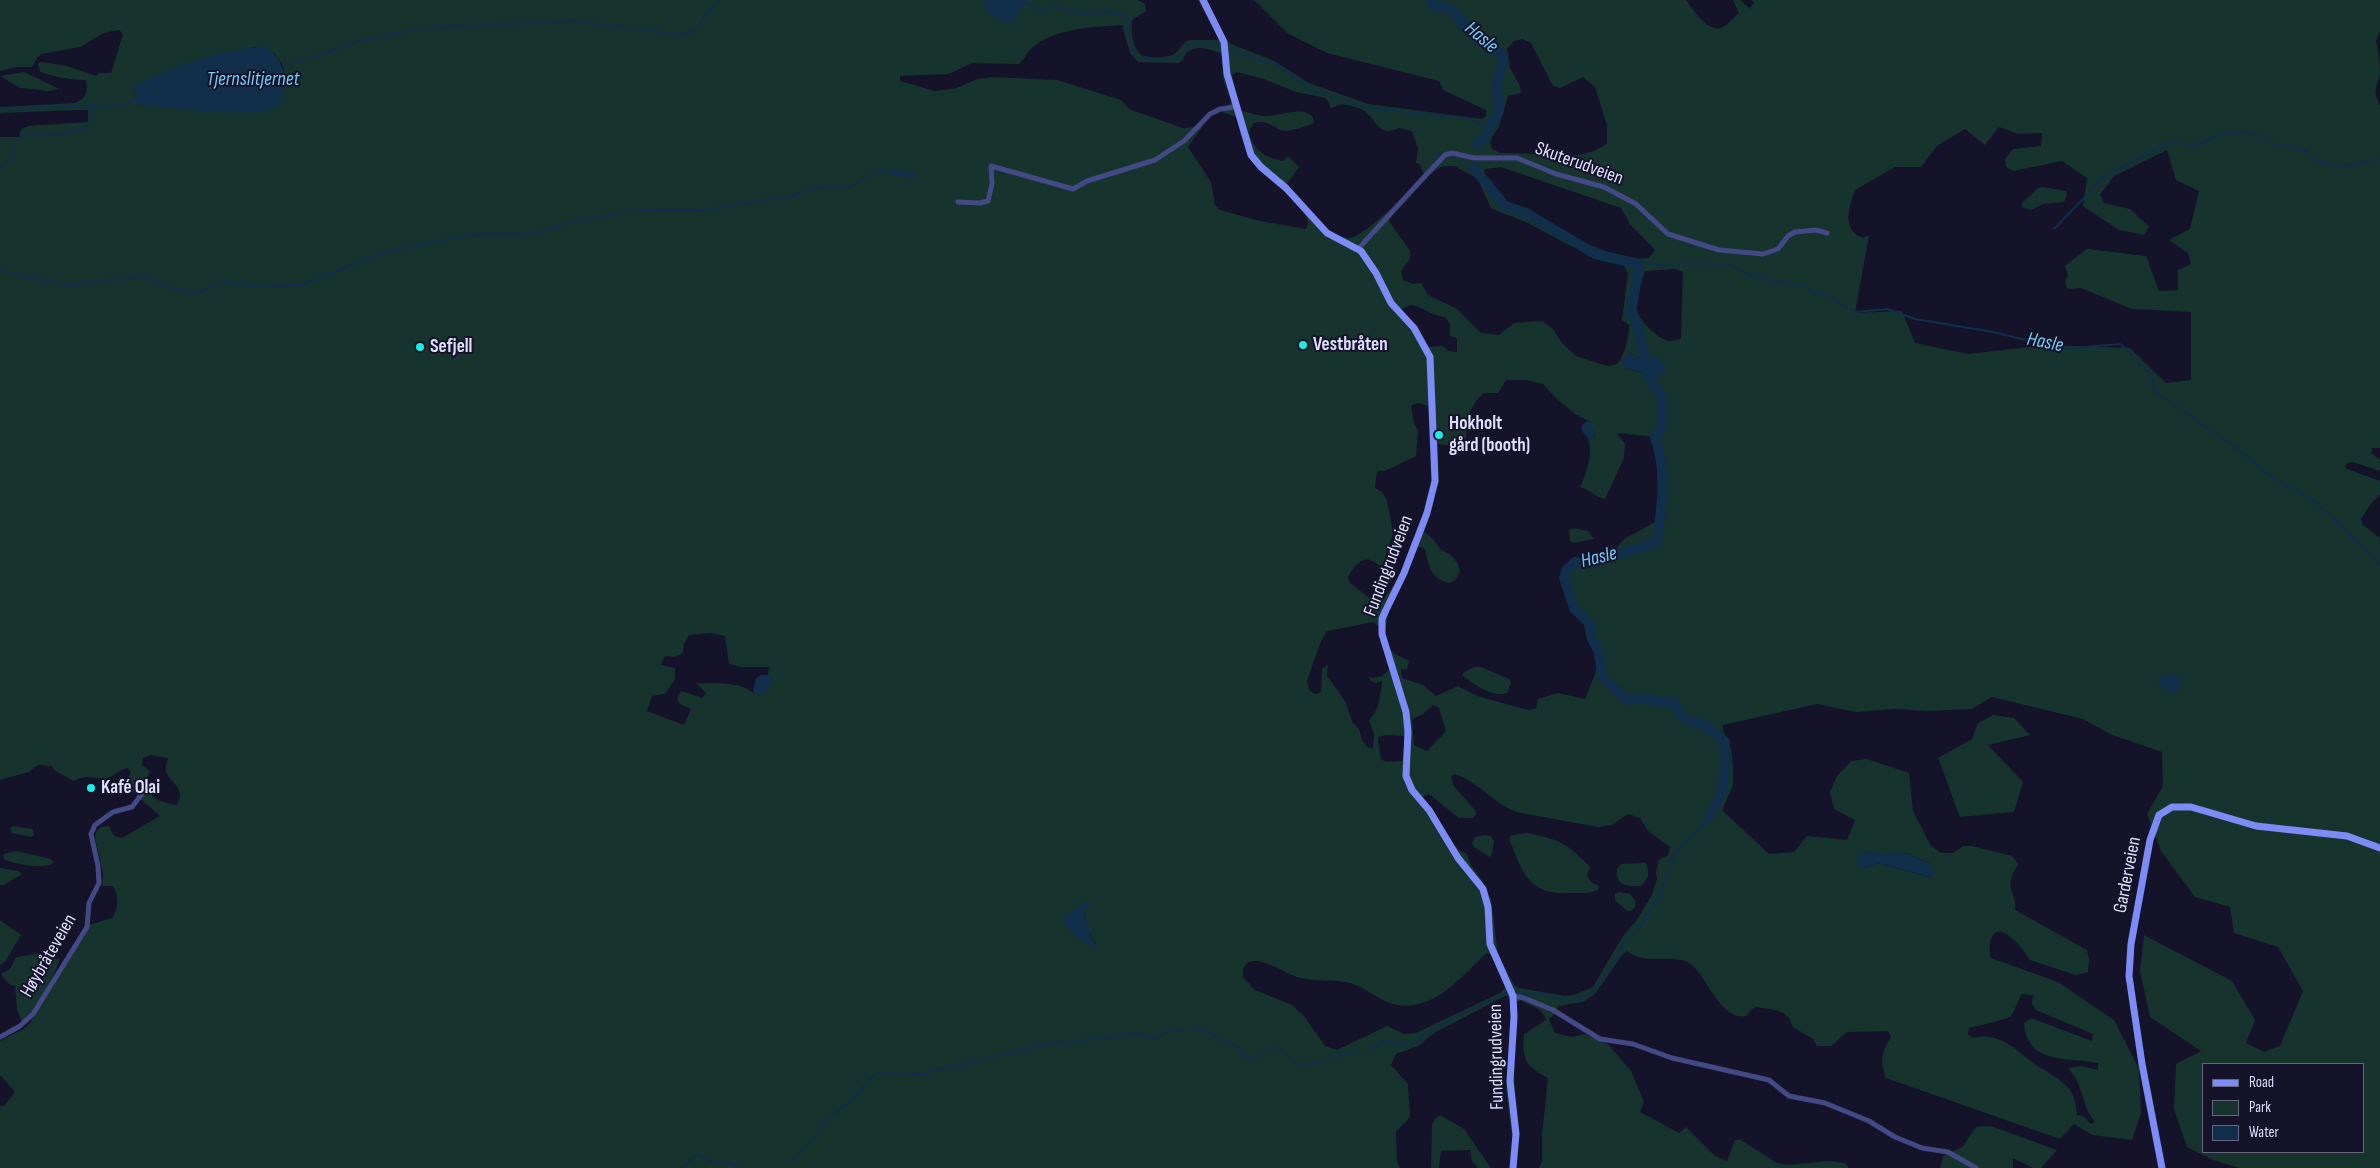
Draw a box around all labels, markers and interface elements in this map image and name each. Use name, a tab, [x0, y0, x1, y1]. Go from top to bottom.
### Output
water label: Hasle	[1459, 17, 1503, 59]
water label: Tjernslitjernet	[207, 68, 299, 92]
street label: Skuterudveien	[1532, 138, 1626, 190]
water label: Hasle	[2025, 328, 2065, 358]
place label: Vestbråten	[1313, 334, 1388, 356]
place label: Sefjell	[430, 336, 472, 358]
marker: Vestbråten	[1297, 339, 1309, 351]
marker: Sefjell	[414, 341, 426, 353]
place label: Hokholt gård (booth)	[1449, 413, 1530, 457]
marker: Hokholt gård (booth)	[1433, 429, 1445, 441]
street label: Fundingrudveien	[1359, 512, 1419, 620]
water label: Hasle	[1578, 542, 1620, 574]
place label: Kafé Olai	[101, 777, 160, 799]
marker: Kafé Olai	[85, 782, 97, 794]
street label: Garderveien	[2109, 835, 2147, 915]
street label: Høybråteveien	[16, 910, 82, 1002]
street label: Fundingrudveien	[1485, 1004, 1509, 1110]
legend	[2202, 1063, 2365, 1153]
text: Road	[2249, 1073, 2274, 1092]
text: Park	[2249, 1098, 2271, 1117]
text: Water	[2249, 1123, 2279, 1142]

